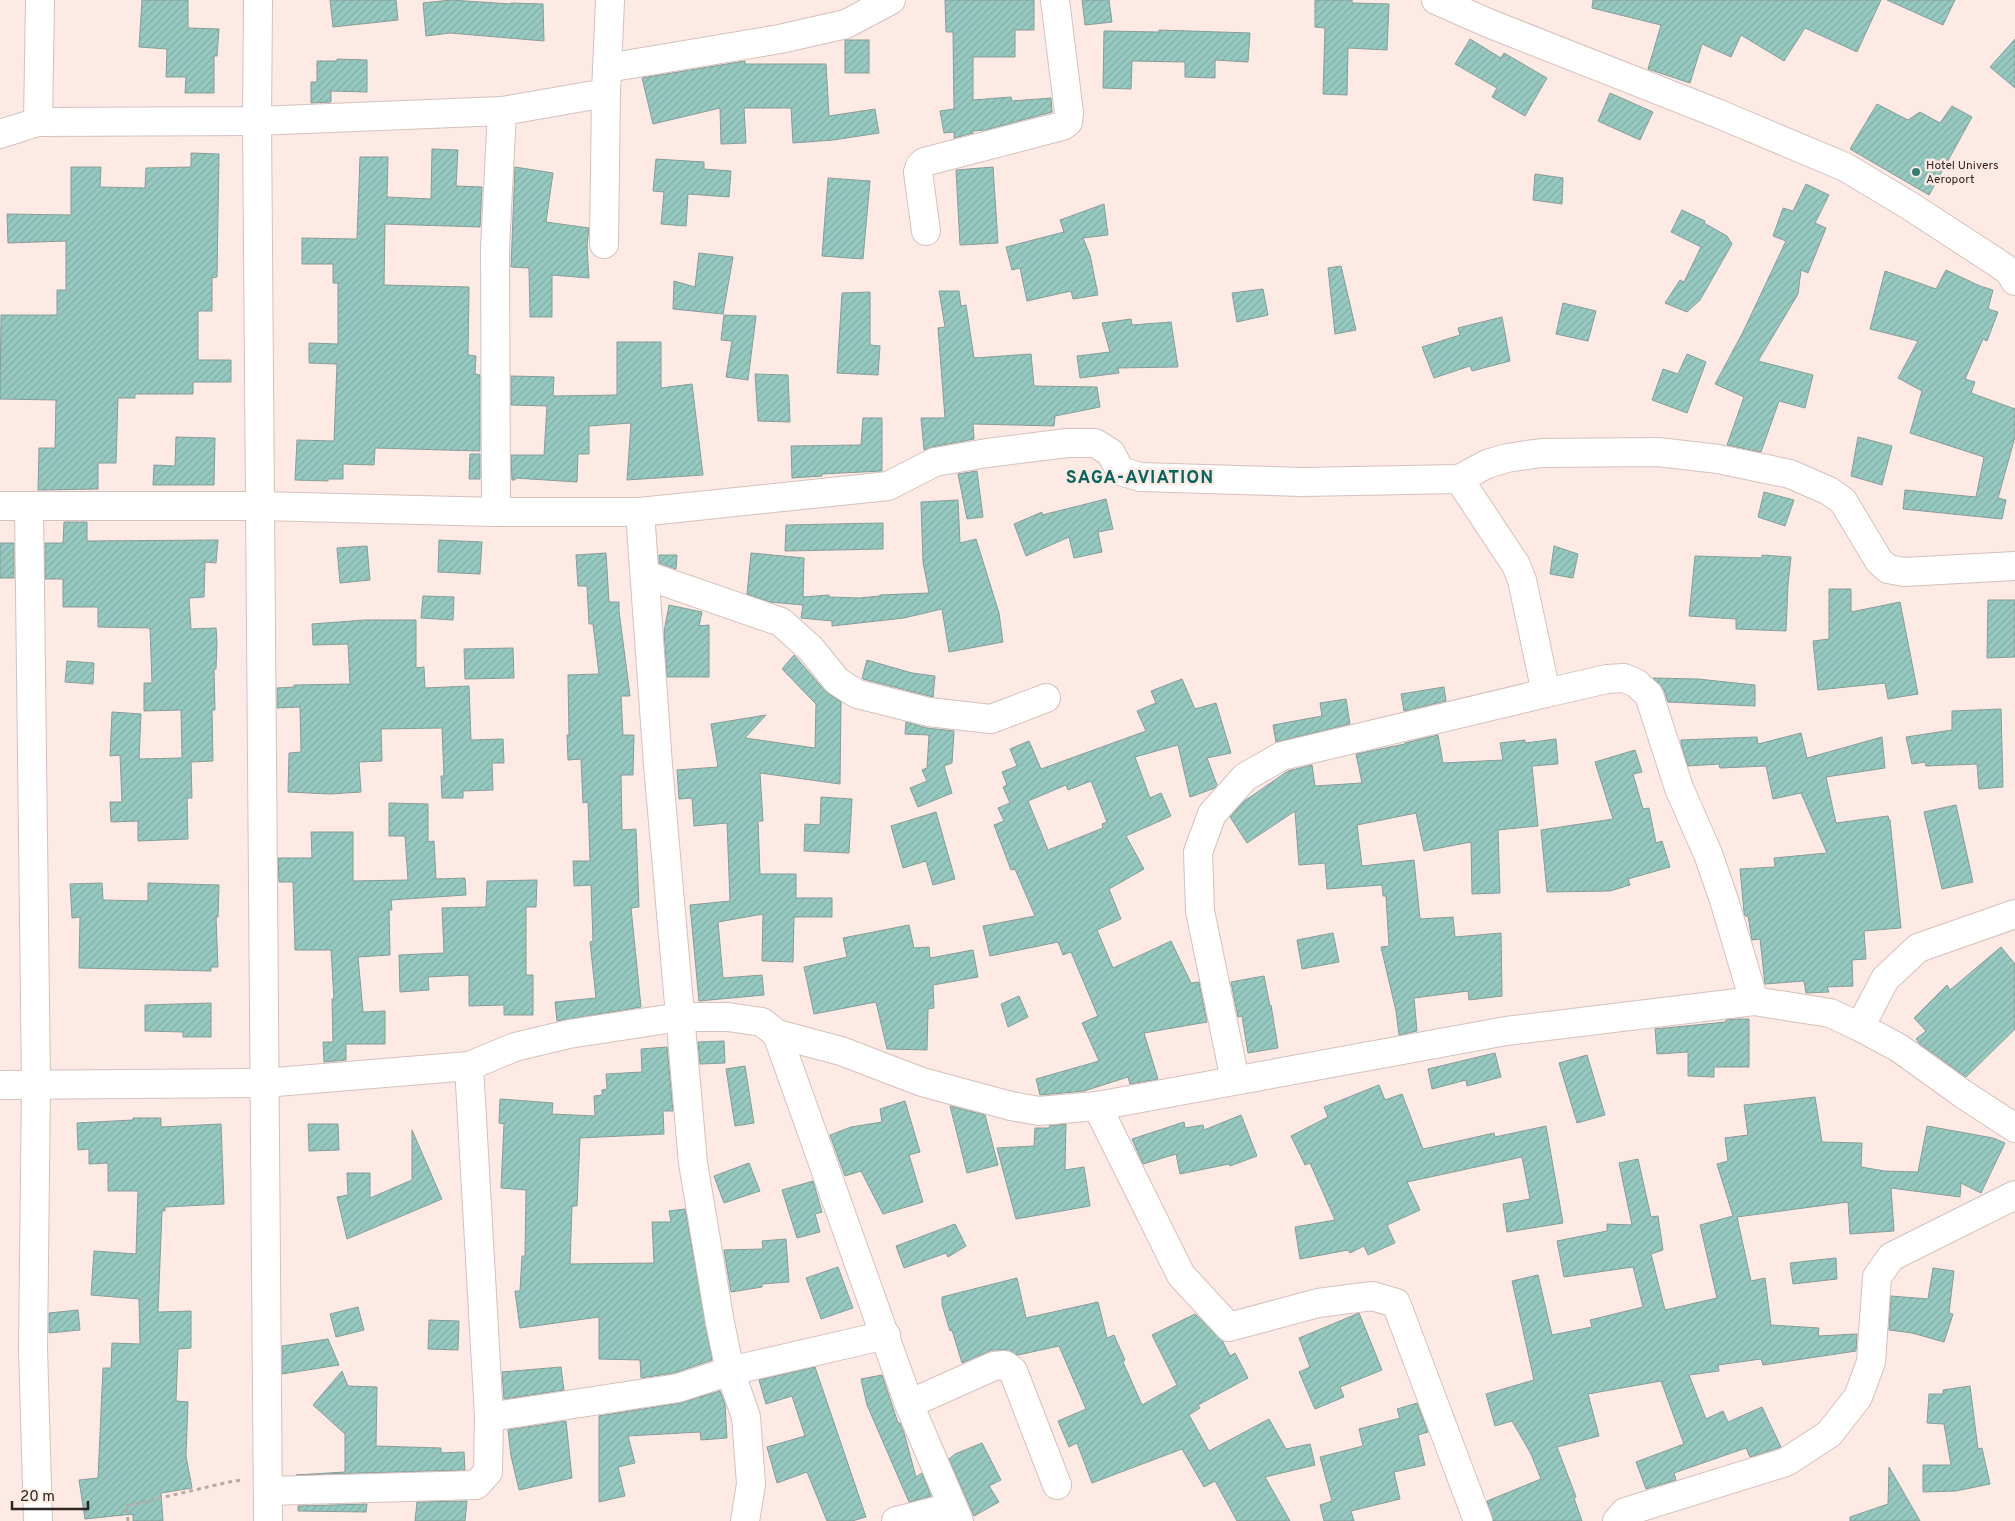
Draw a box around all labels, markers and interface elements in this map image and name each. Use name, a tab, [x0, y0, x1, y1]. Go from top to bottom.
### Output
place label: Hotel Univers Aeroport	[1926, 158, 1999, 188]
marker: Hotel Univers Aeroport	[1910, 166, 1922, 178]
district label: SAGA-AVIATION	[1066, 467, 1214, 490]
scale bar	[12, 1478, 89, 1510]
text: 20 m	[20, 1488, 55, 1507]

